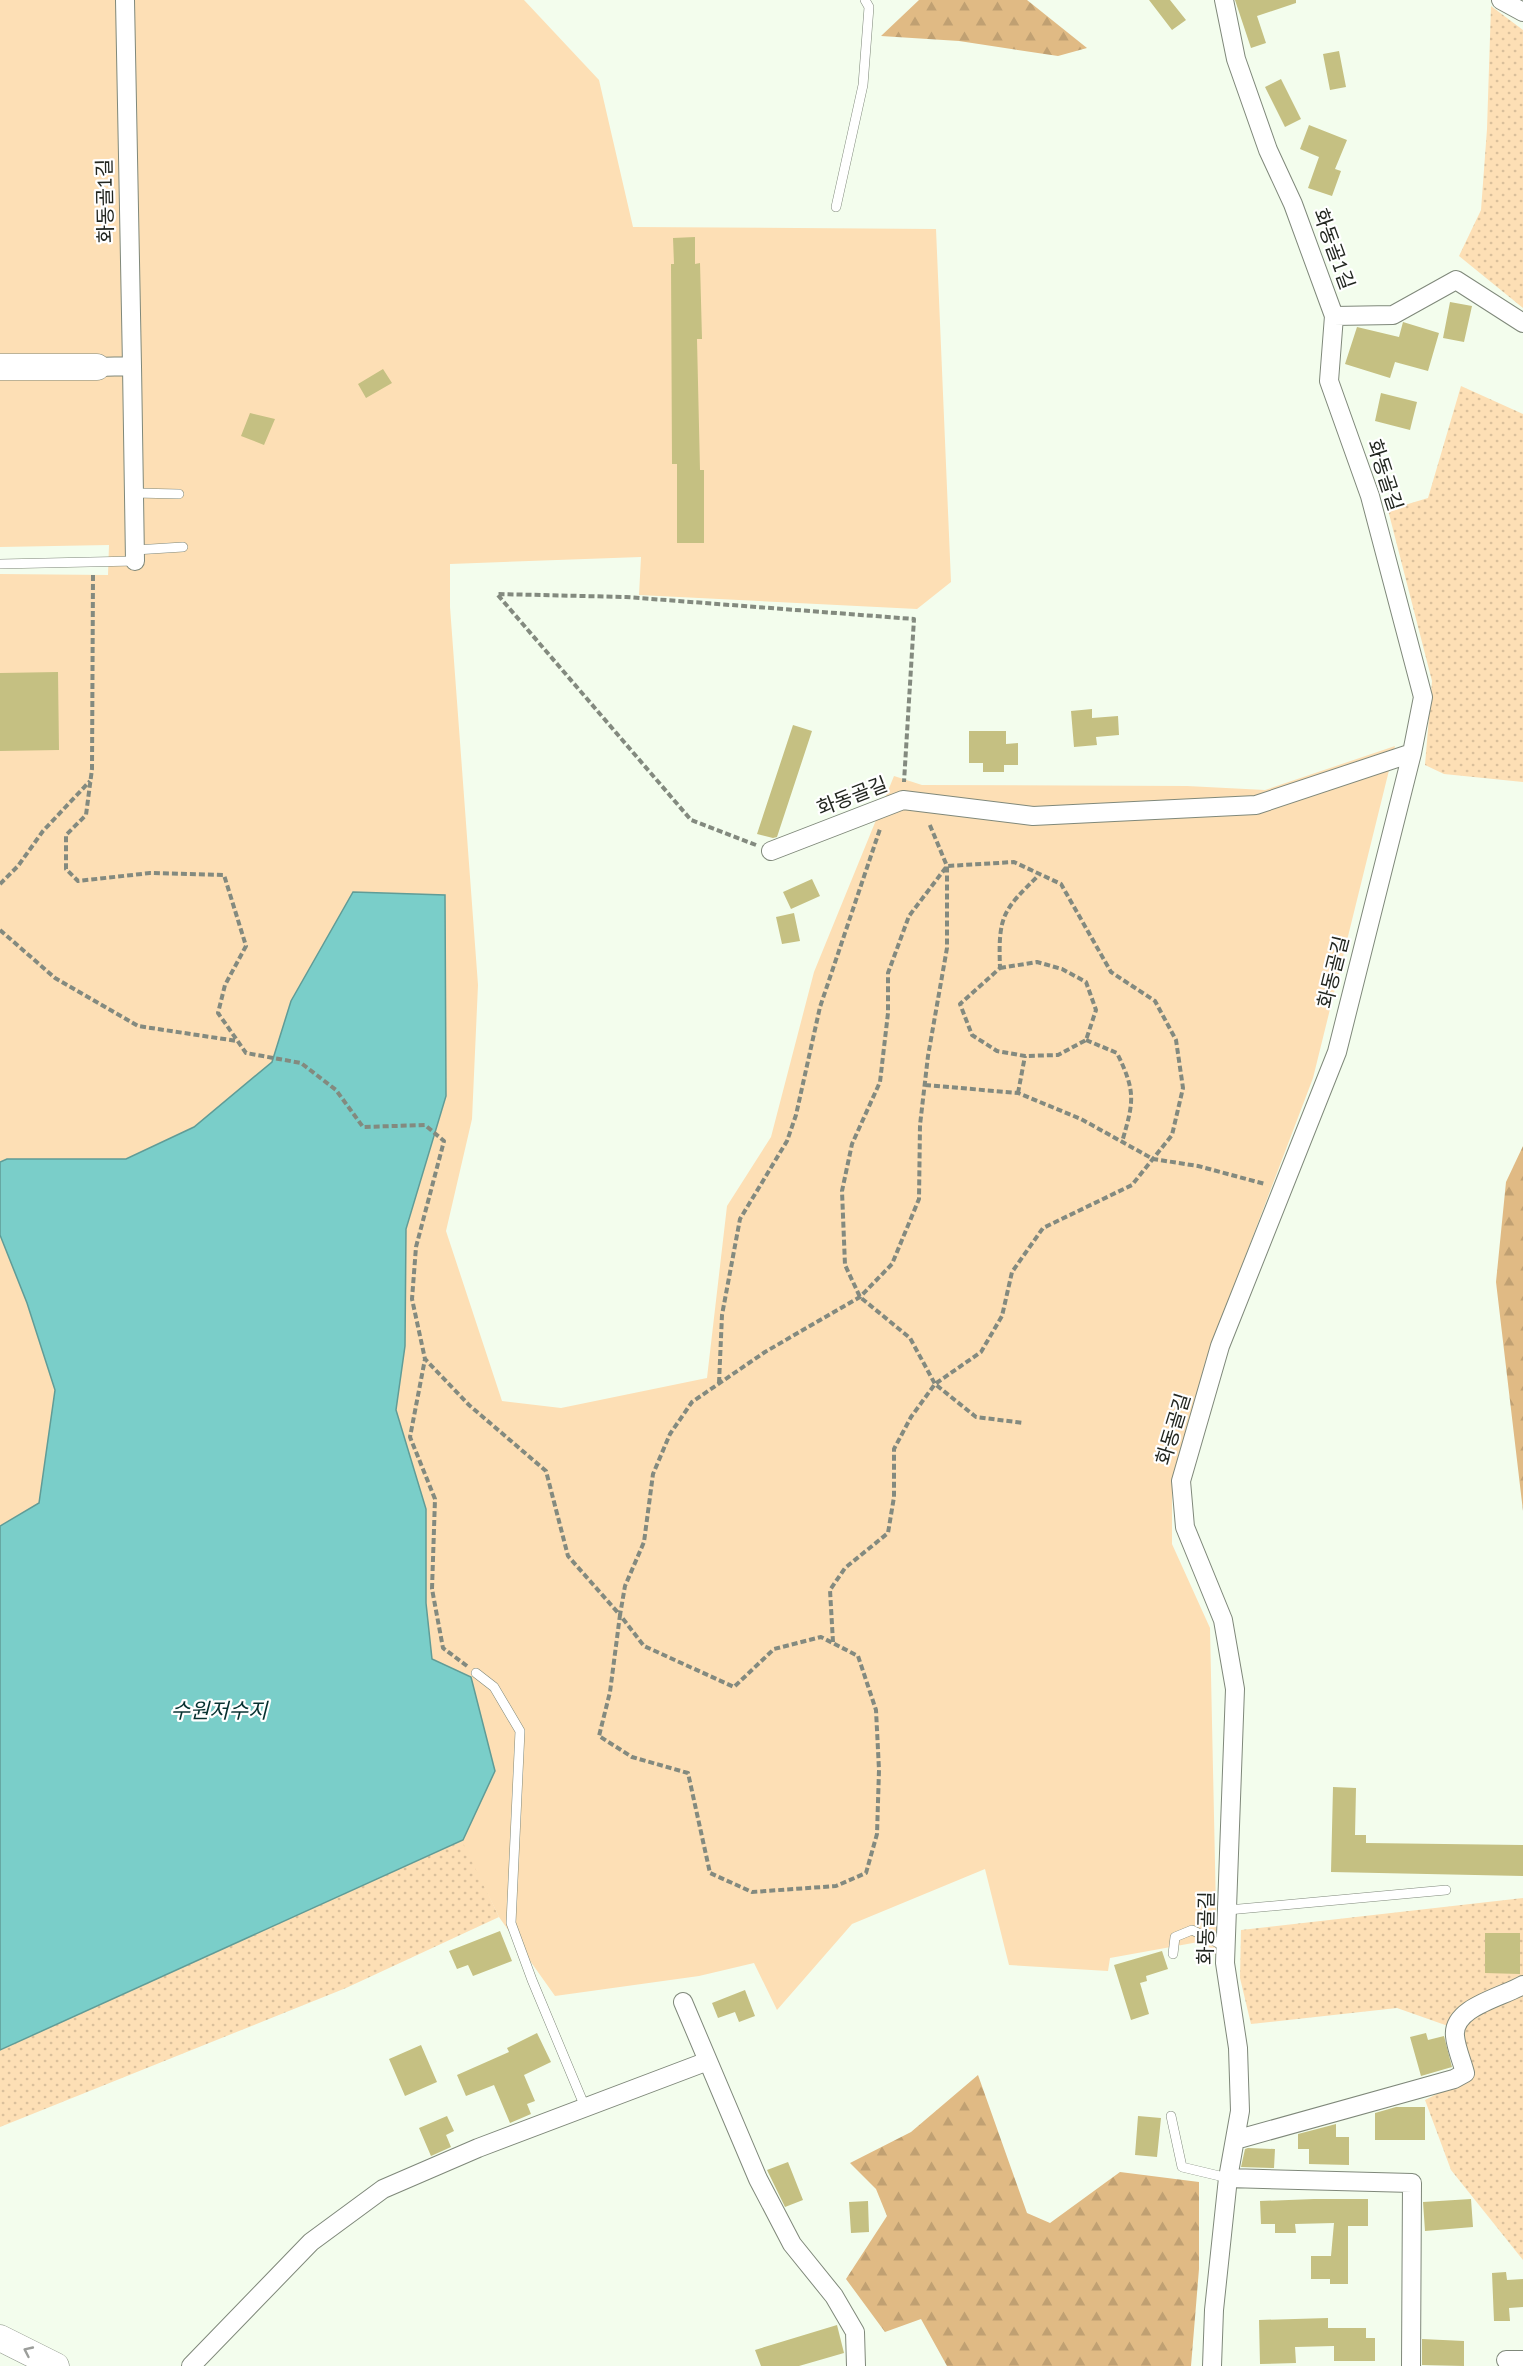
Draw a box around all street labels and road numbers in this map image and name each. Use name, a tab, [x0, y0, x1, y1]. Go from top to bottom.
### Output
street label: 화동골1길	[91, 159, 119, 243]
street label: 화동골1길	[1307, 205, 1361, 293]
street label: 화동골길	[1361, 436, 1409, 514]
street label: 화동골길	[813, 771, 891, 821]
street label: 화동골길	[1311, 933, 1355, 1011]
street label: 화동골길	[1150, 1390, 1196, 1468]
street label: 화동골길	[1192, 1891, 1220, 1965]

